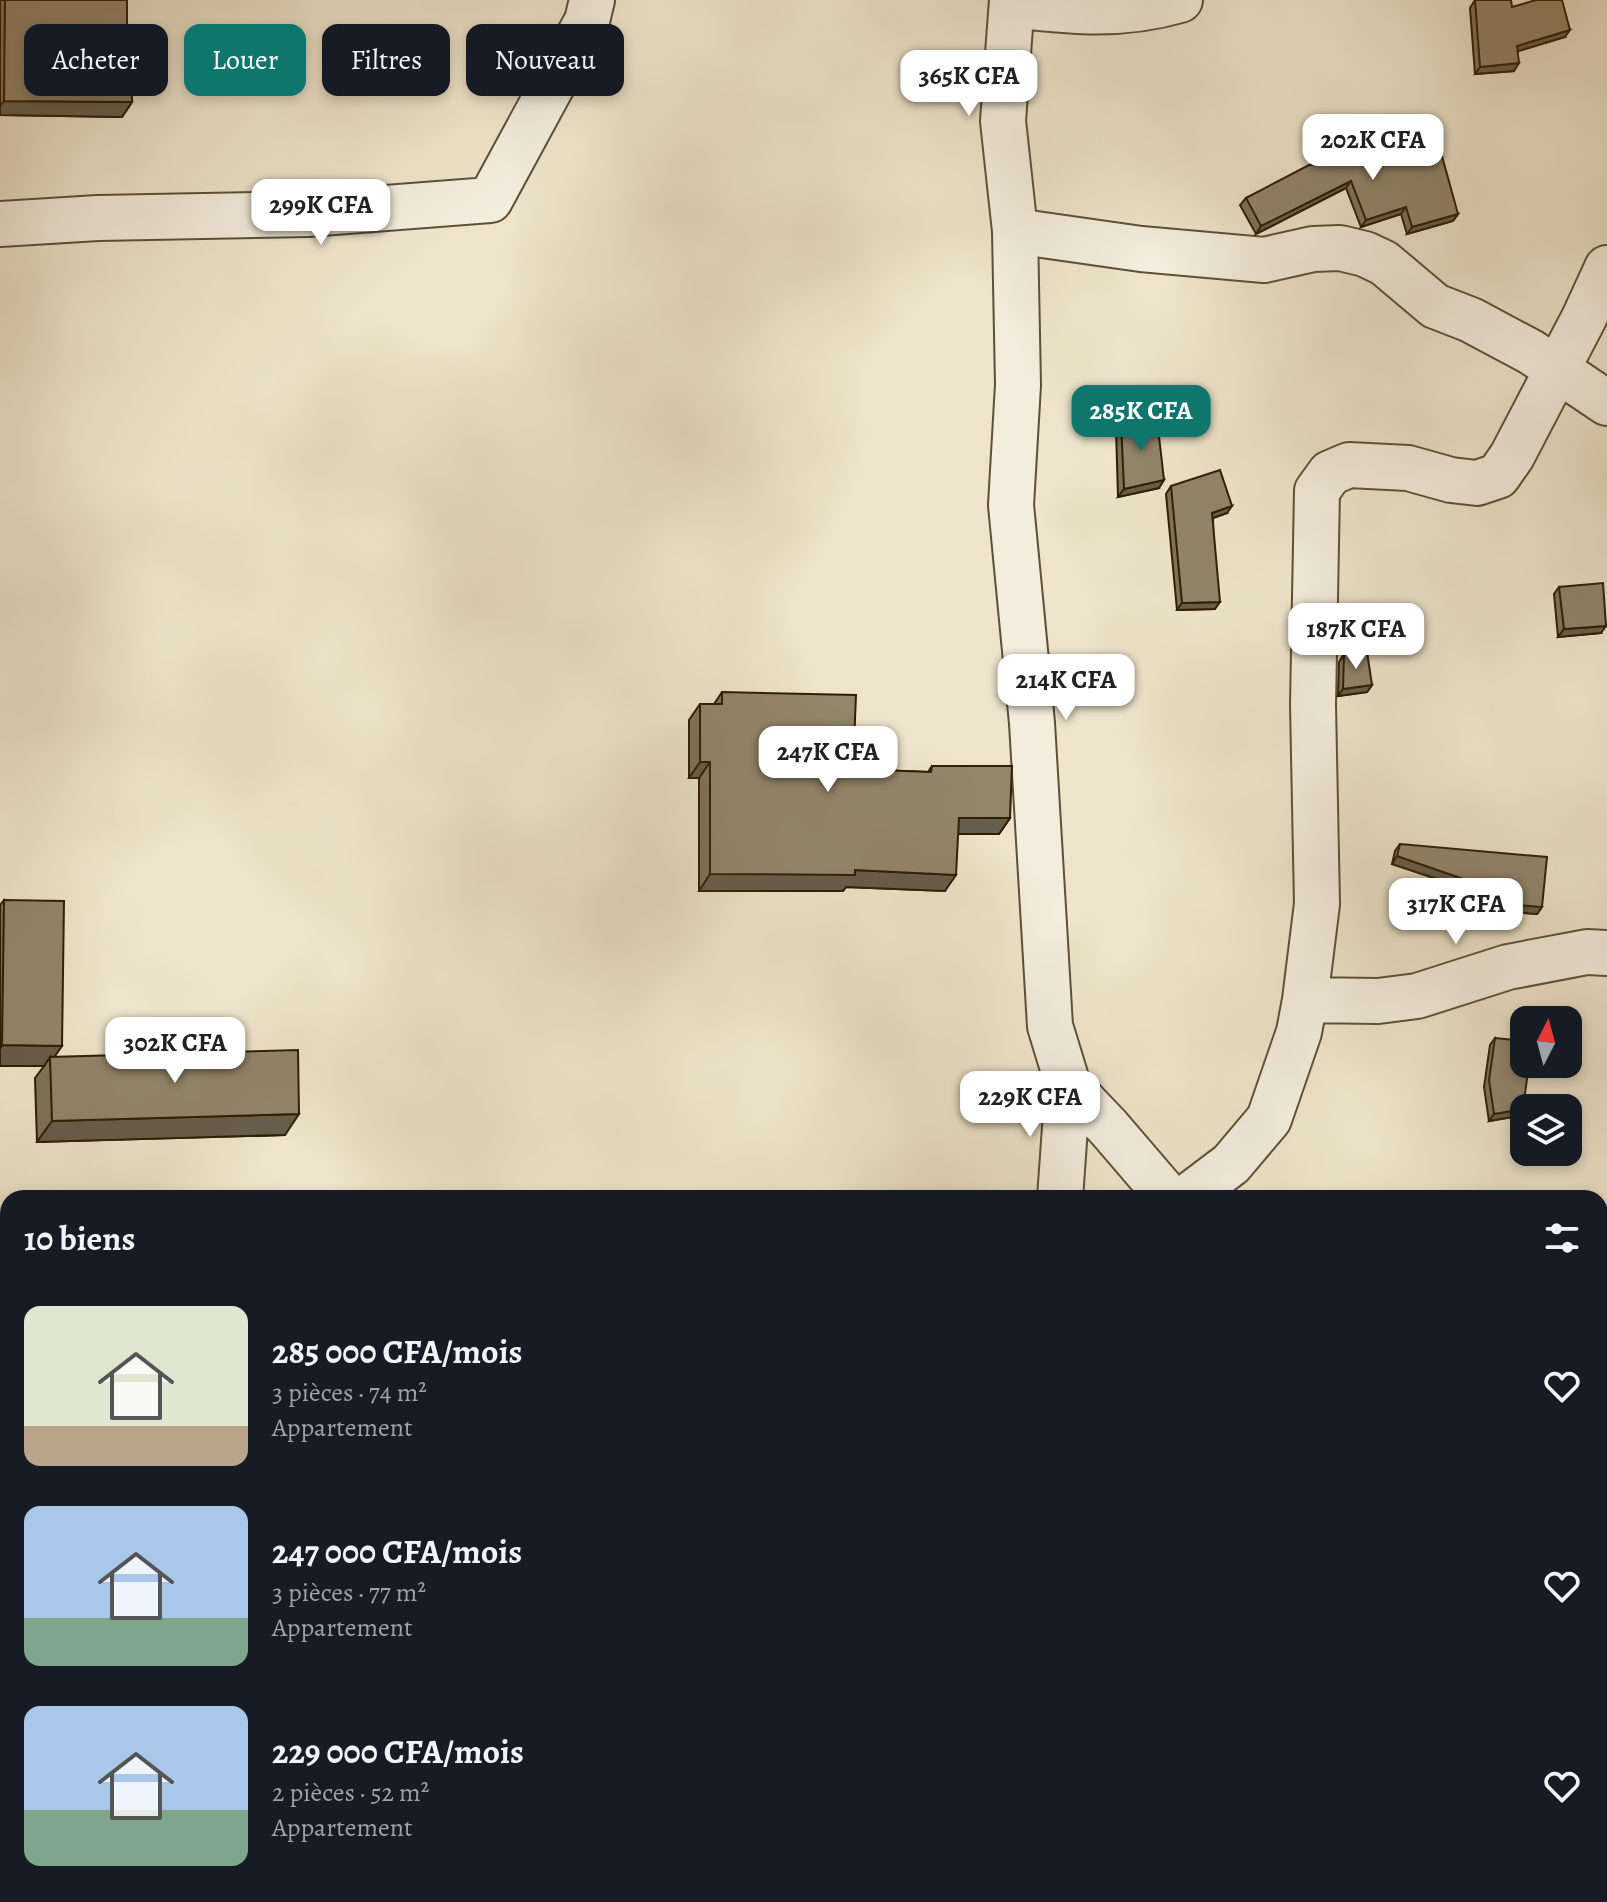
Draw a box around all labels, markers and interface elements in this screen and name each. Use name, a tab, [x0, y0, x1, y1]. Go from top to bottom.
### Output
chip: Acheter	[24, 24, 168, 96]
chip: Louer	[184, 24, 306, 96]
chip: Filtres	[322, 24, 450, 96]
chip: Nouveau	[466, 24, 624, 96]
pin: 365K CFA	[886, 50, 1052, 118]
text: 365K CFA	[918, 58, 1020, 93]
pin: 202K CFA	[1290, 114, 1456, 182]
text: 202K CFA	[1321, 122, 1425, 157]
pin: 299K CFA	[238, 179, 404, 247]
text: 299K CFA	[269, 187, 373, 222]
pin: 285K CFA	[1058, 385, 1224, 453]
text: 285K CFA	[1090, 393, 1192, 428]
pin: 187K CFA	[1273, 603, 1439, 671]
text: 187K CFA	[1306, 611, 1406, 646]
pin: 214K CFA	[983, 654, 1149, 722]
text: 214K CFA	[1016, 662, 1116, 697]
pin: 247K CFA	[745, 726, 911, 794]
text: 247K CFA	[777, 734, 879, 769]
pin: 317K CFA	[1373, 878, 1539, 946]
text: 317K CFA	[1407, 886, 1505, 921]
north arrow	[1510, 1006, 1582, 1078]
map controls	[1510, 1006, 1582, 1166]
pin: 302K CFA	[92, 1017, 258, 1085]
text: 302K CFA	[123, 1025, 227, 1060]
pin: 229K CFA	[947, 1071, 1113, 1139]
text: 229K CFA	[978, 1079, 1082, 1114]
button: layers	[1510, 1094, 1582, 1166]
text: 10 biens	[24, 1215, 135, 1262]
icon: filters	[1540, 1216, 1584, 1260]
text: 285 000 CFA/mois	[272, 1328, 522, 1375]
icon: home	[88, 1338, 184, 1434]
icon: heart	[1540, 1364, 1584, 1408]
text: 3 pièces · 74 m²	[272, 1375, 427, 1410]
text: Appartement	[272, 1410, 413, 1445]
text: 247 000 CFA/mois	[272, 1528, 522, 1575]
icon: home	[88, 1538, 184, 1634]
icon: heart	[1540, 1564, 1584, 1608]
text: 3 pièces · 77 m²	[272, 1575, 426, 1610]
text: Appartement	[272, 1610, 413, 1645]
text: 229 000 CFA/mois	[272, 1728, 524, 1775]
icon: home	[88, 1738, 184, 1834]
icon: heart	[1540, 1764, 1584, 1808]
text: 2 pièces · 52 m²	[272, 1775, 429, 1810]
text: Appartement	[272, 1810, 413, 1845]

